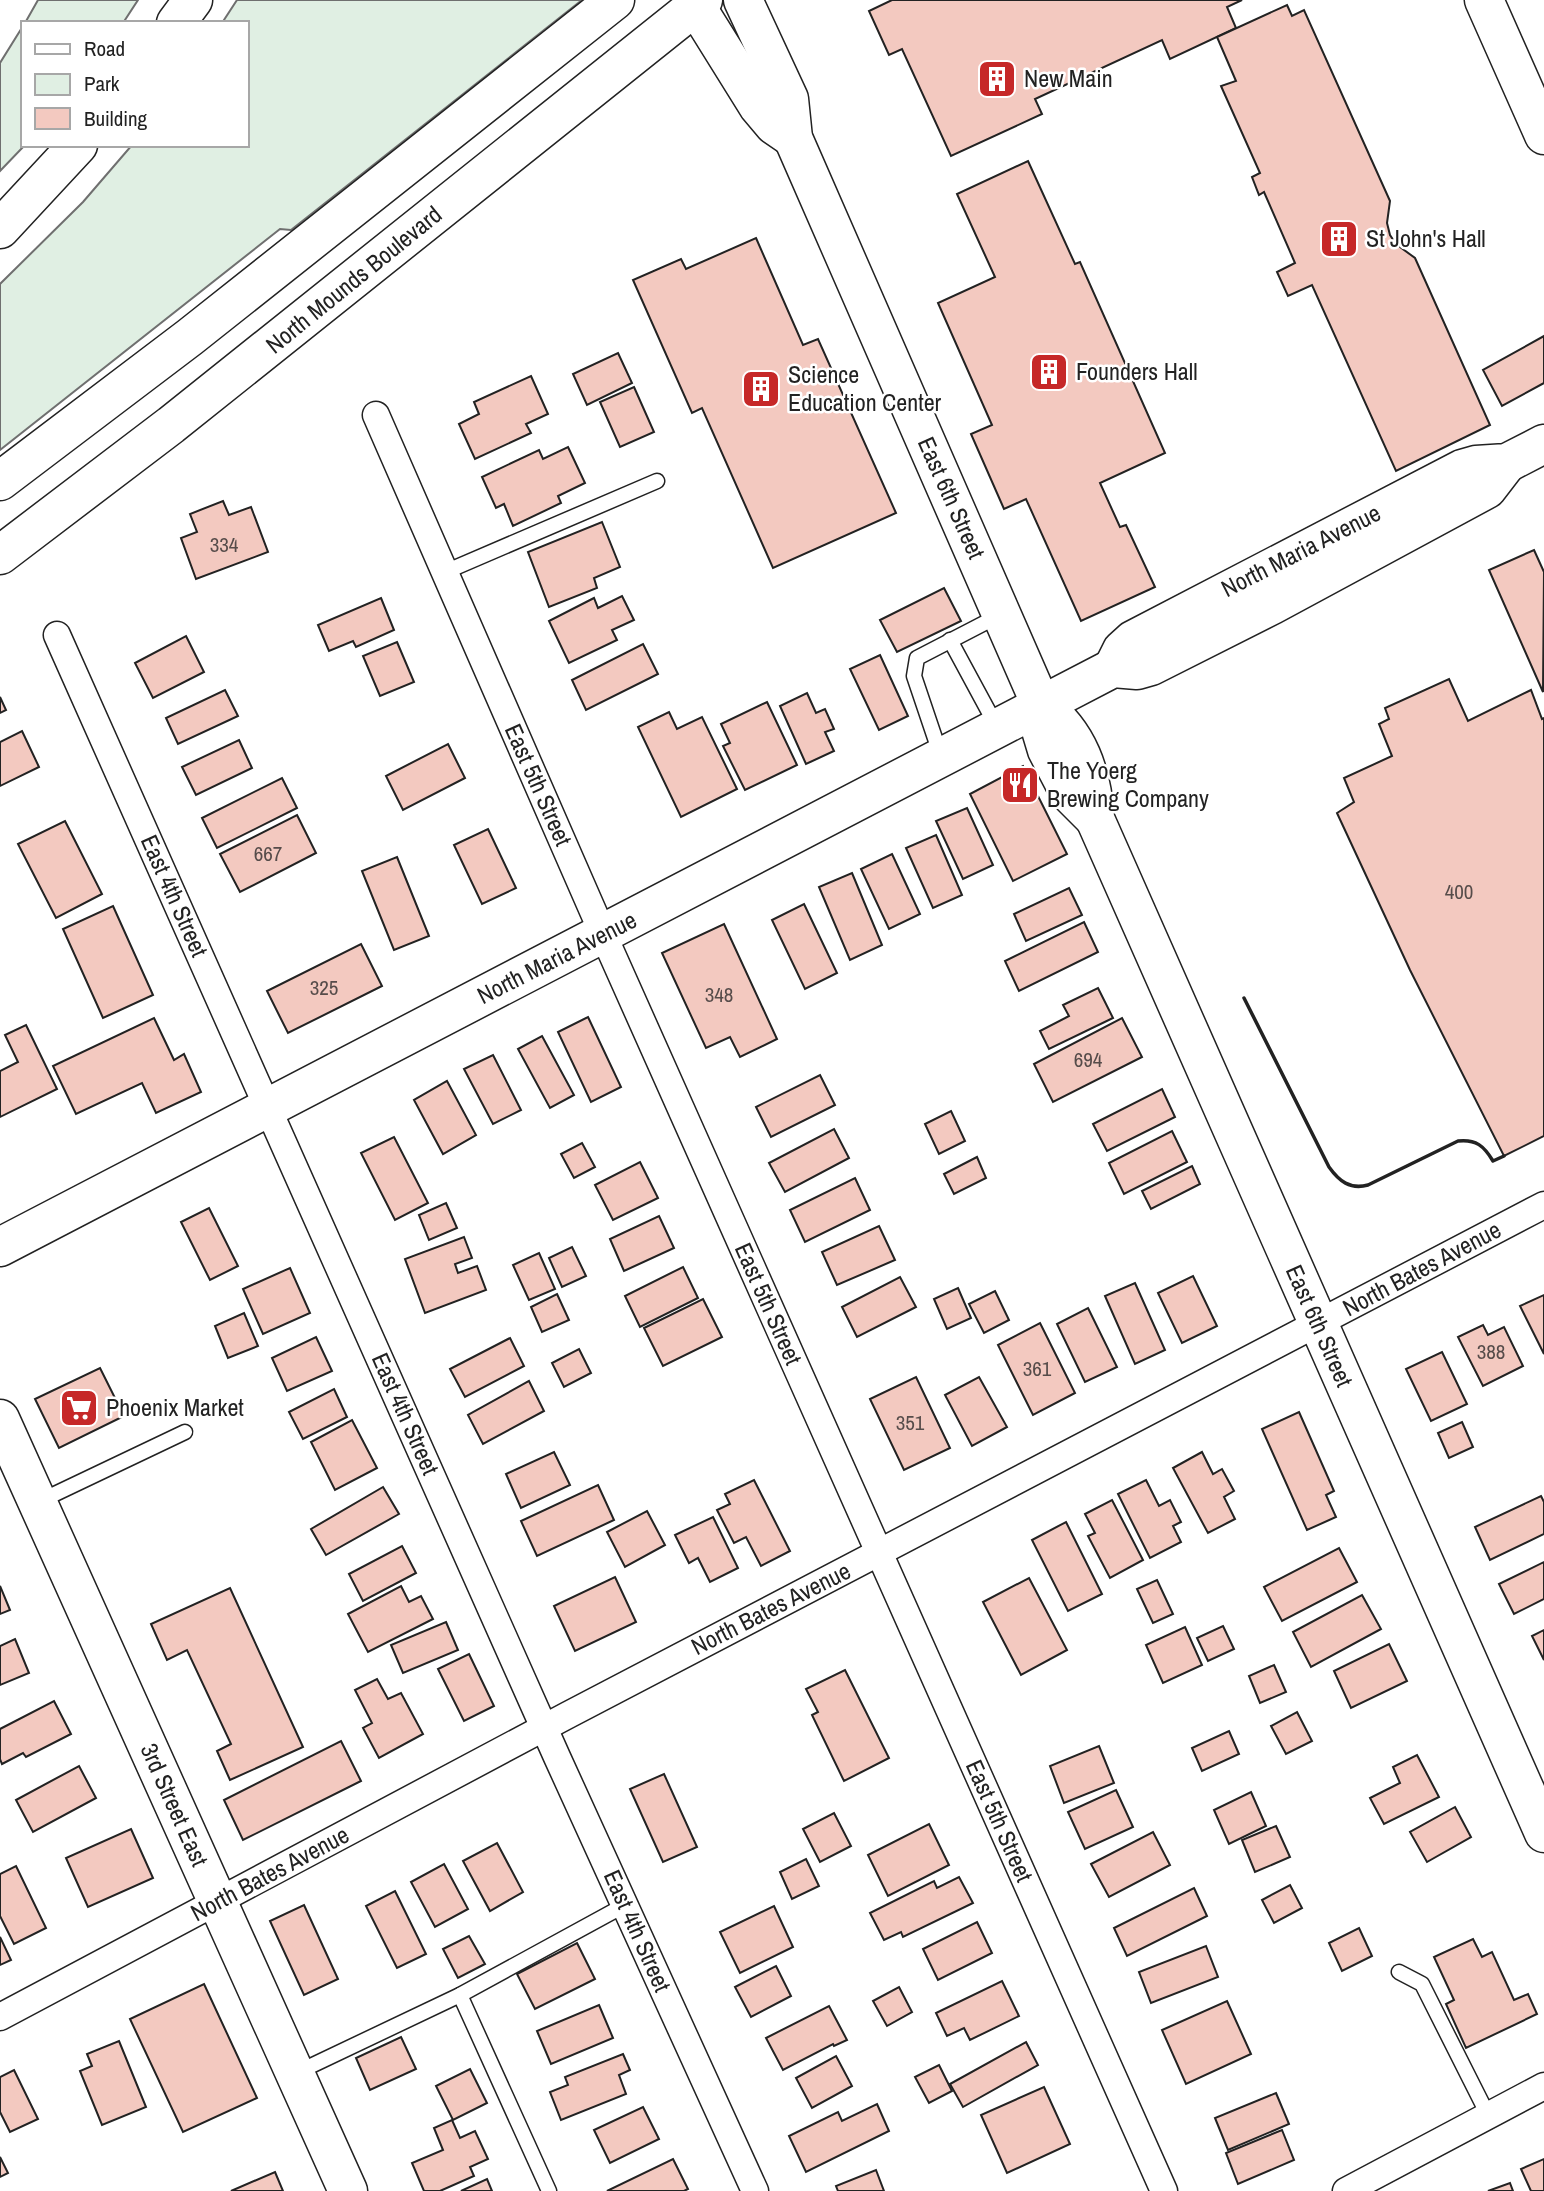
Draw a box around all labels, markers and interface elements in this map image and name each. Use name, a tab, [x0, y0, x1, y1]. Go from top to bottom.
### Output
legend	[21, 21, 248, 147]
text: Road	[84, 34, 125, 63]
building icon: New Main	[976, 58, 1018, 100]
place label: New Main	[1024, 62, 1113, 94]
text: Park	[84, 69, 120, 98]
text: Building	[84, 104, 148, 133]
street label: North Mounds Boulevard	[259, 198, 448, 360]
building icon: St John's Hall	[1318, 218, 1360, 260]
place label: St John's Hall	[1366, 222, 1486, 254]
building icon: Founders Hall	[1028, 351, 1070, 393]
place label: Founders Hall	[1076, 355, 1198, 387]
place label: Science Education Center	[788, 358, 942, 418]
building icon: Science Education Center	[740, 368, 782, 410]
street label: East 6th Street	[911, 432, 993, 564]
street label: North Maria Avenue	[1215, 496, 1386, 604]
house number: 334	[210, 530, 239, 559]
street label: East 5th Street	[498, 719, 580, 851]
place label: The Yoerg Brewing Company	[1047, 754, 1209, 814]
restaurant icon: The Yoerg Brewing Company	[999, 764, 1041, 806]
street label: East 4th Street	[134, 830, 216, 962]
house number: 667	[254, 839, 282, 868]
house number: 400	[1445, 877, 1473, 906]
street label: North Maria Avenue	[471, 903, 642, 1011]
house number: 325	[310, 973, 338, 1002]
house number: 348	[705, 980, 733, 1009]
house number: 694	[1074, 1045, 1103, 1074]
street label: North Bates Avenue	[1337, 1213, 1506, 1323]
street label: East 5th Street	[728, 1238, 810, 1370]
street label: East 6th Street	[1279, 1260, 1361, 1392]
house number: 388	[1477, 1337, 1505, 1366]
street label: East 4th Street	[365, 1348, 447, 1480]
house number: 361	[1023, 1354, 1052, 1383]
supermarket icon: Phoenix Market	[58, 1387, 100, 1429]
place label: Phoenix Market	[106, 1391, 244, 1423]
house number: 351	[896, 1408, 925, 1437]
street label: North Bates Avenue	[685, 1554, 856, 1662]
street label: 3rd Street East	[134, 1738, 216, 1872]
street label: East 5th Street	[959, 1755, 1041, 1887]
street label: North Bates Avenue	[185, 1818, 354, 1928]
street label: East 4th Street	[597, 1865, 679, 1997]

